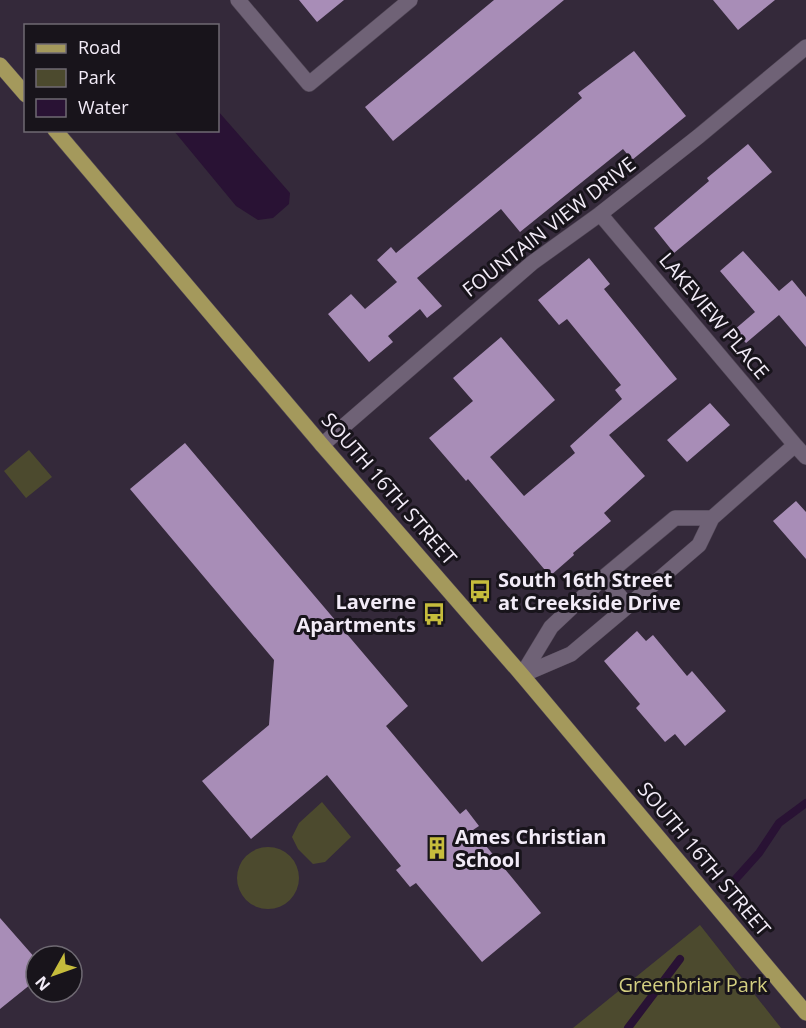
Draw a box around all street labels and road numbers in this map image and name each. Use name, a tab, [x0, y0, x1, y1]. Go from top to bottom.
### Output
street label: FOUNTAIN VIEW DRIVE	[457, 150, 641, 303]
street label: LAKEVIEW PLACE	[653, 247, 775, 385]
street label: SOUTH 16TH STREET	[316, 407, 463, 571]
street label: SOUTH 16TH STREET	[632, 776, 777, 941]

